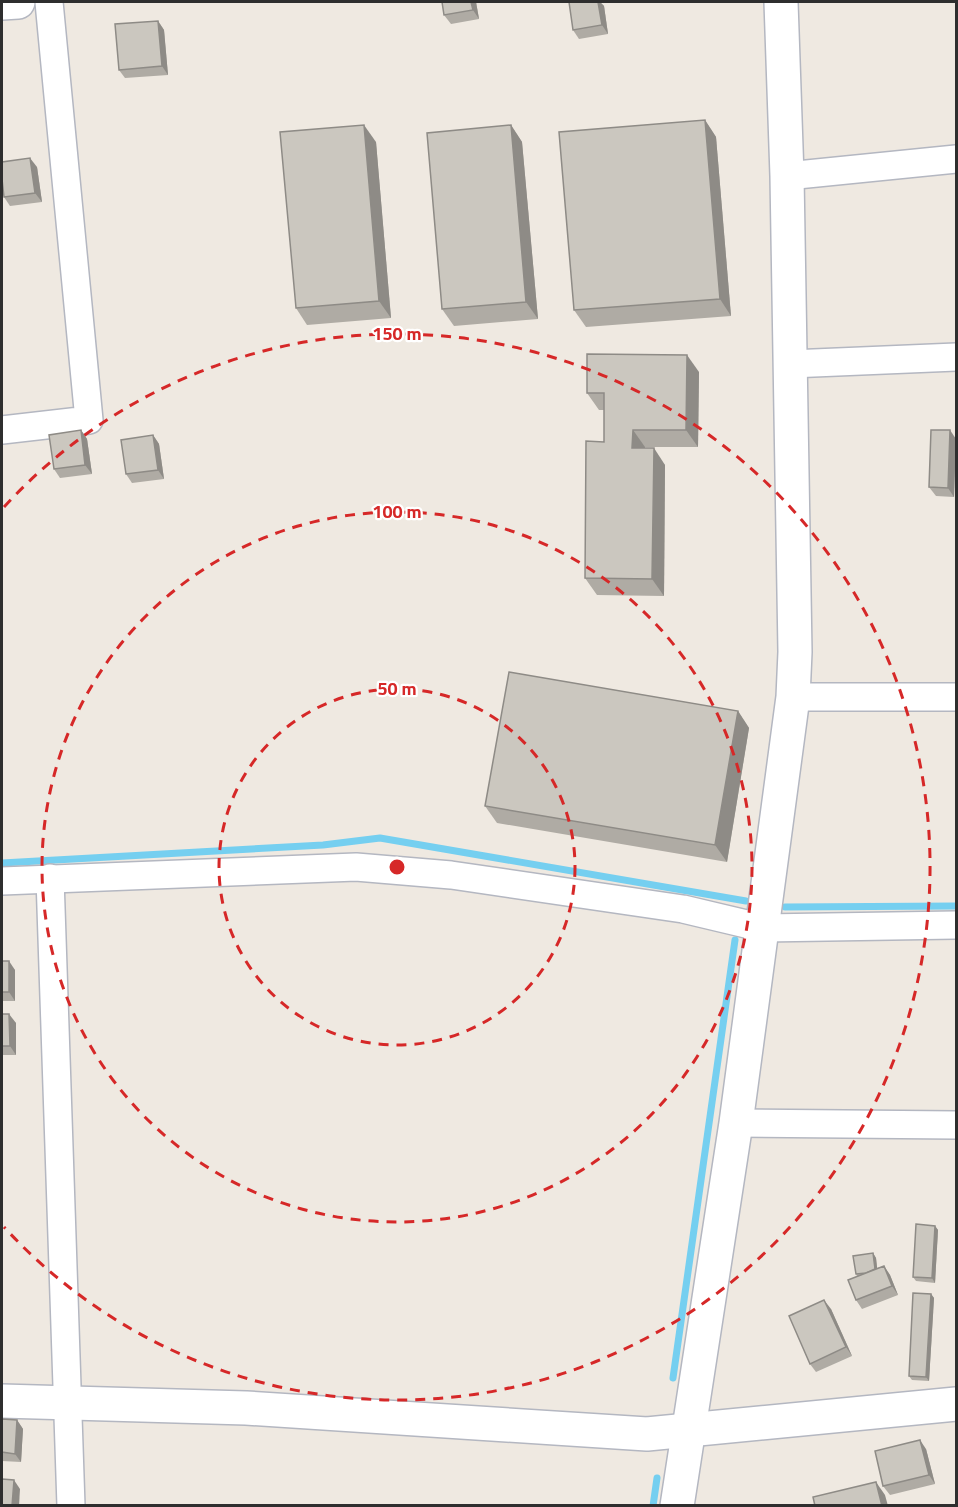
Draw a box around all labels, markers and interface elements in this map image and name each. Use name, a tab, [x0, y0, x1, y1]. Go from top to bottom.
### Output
text: 150 m	[372, 320, 422, 347]
text: 100 m	[372, 498, 422, 525]
text: 50 m	[377, 675, 417, 702]
centre of rings	[387, 857, 407, 877]

